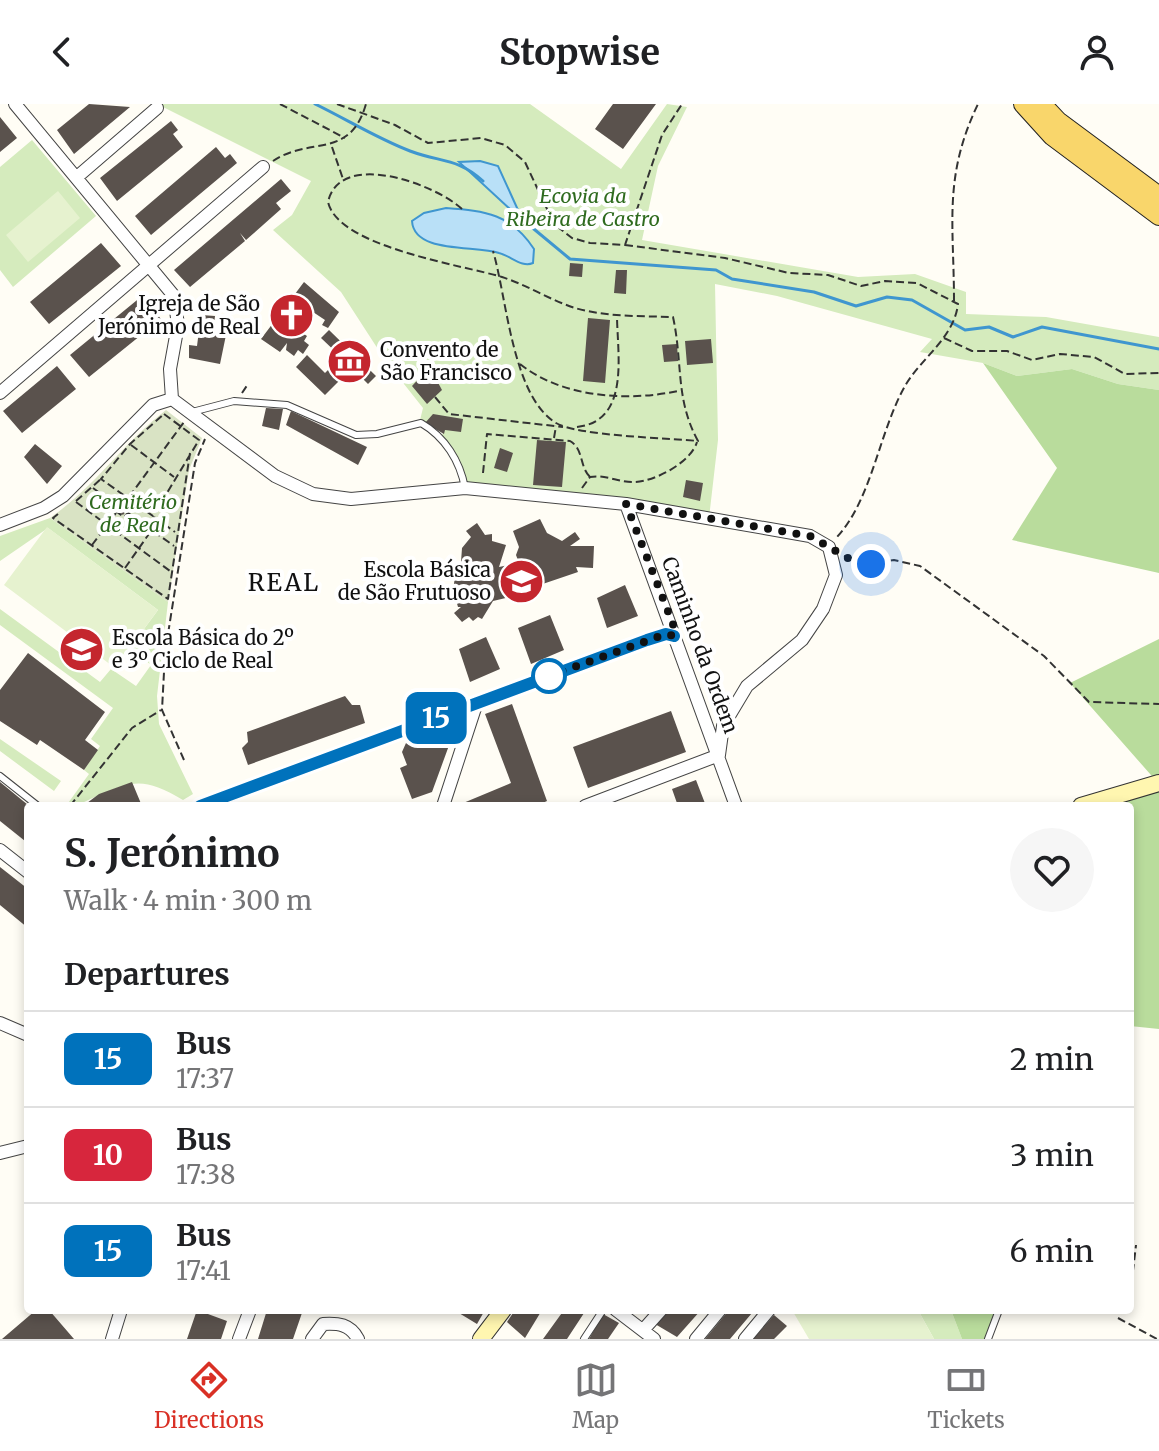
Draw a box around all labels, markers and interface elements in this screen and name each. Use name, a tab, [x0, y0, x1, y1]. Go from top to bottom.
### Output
icon: back	[40, 30, 84, 74]
text: Stopwise	[499, 30, 660, 75]
icon: person	[1075, 30, 1119, 74]
park label: Ecovia da Ribeira de Castro	[506, 183, 660, 231]
place label: Igreja de São Jerónimo de Real	[97, 291, 260, 339]
church icon: Igreja de São Jerónimo de Real	[267, 292, 315, 340]
place label: Convento de São Francisco	[380, 337, 512, 385]
museum icon: Convento de São Francisco	[325, 338, 373, 386]
park label: Cemitério de Real	[89, 489, 177, 537]
your location	[851, 544, 891, 584]
street label: Caminho da Ordem	[657, 553, 744, 737]
place label: Escola Básica de São Frutuoso	[338, 557, 491, 605]
school or university icon: Escola Básica de São Frutuoso	[498, 558, 546, 606]
district label: REAL	[248, 567, 320, 598]
school or university icon: Escola Básica do 2º e 3º Ciclo de Real	[57, 625, 105, 673]
place label: Escola Básica do 2º e 3º Ciclo de Real	[112, 625, 294, 673]
unlabelled marker	[532, 659, 566, 693]
line badge: 15	[400, 692, 472, 744]
text: 15	[422, 700, 450, 736]
button: heart	[1010, 828, 1094, 912]
text: S. Jerónimo	[64, 830, 280, 877]
text: Walk · 4 min · 300 m	[64, 884, 312, 917]
text: Departures	[64, 955, 230, 993]
text: Bus	[176, 1024, 232, 1062]
text: 2 min	[1010, 1040, 1094, 1078]
text: 15	[94, 1041, 122, 1077]
text: 17:37	[176, 1062, 234, 1095]
text: Bus	[176, 1120, 232, 1158]
text: 3 min	[1010, 1136, 1094, 1174]
text: 10	[93, 1137, 123, 1173]
text: 17:38	[176, 1158, 235, 1191]
text: Bus	[176, 1216, 232, 1254]
text: 6 min	[1009, 1232, 1094, 1270]
text: 15	[94, 1233, 122, 1269]
text: 17:41	[176, 1254, 231, 1287]
tab: Directions	[154, 1358, 264, 1434]
tab: Map	[572, 1358, 619, 1434]
tab: Tickets	[927, 1358, 1005, 1434]

